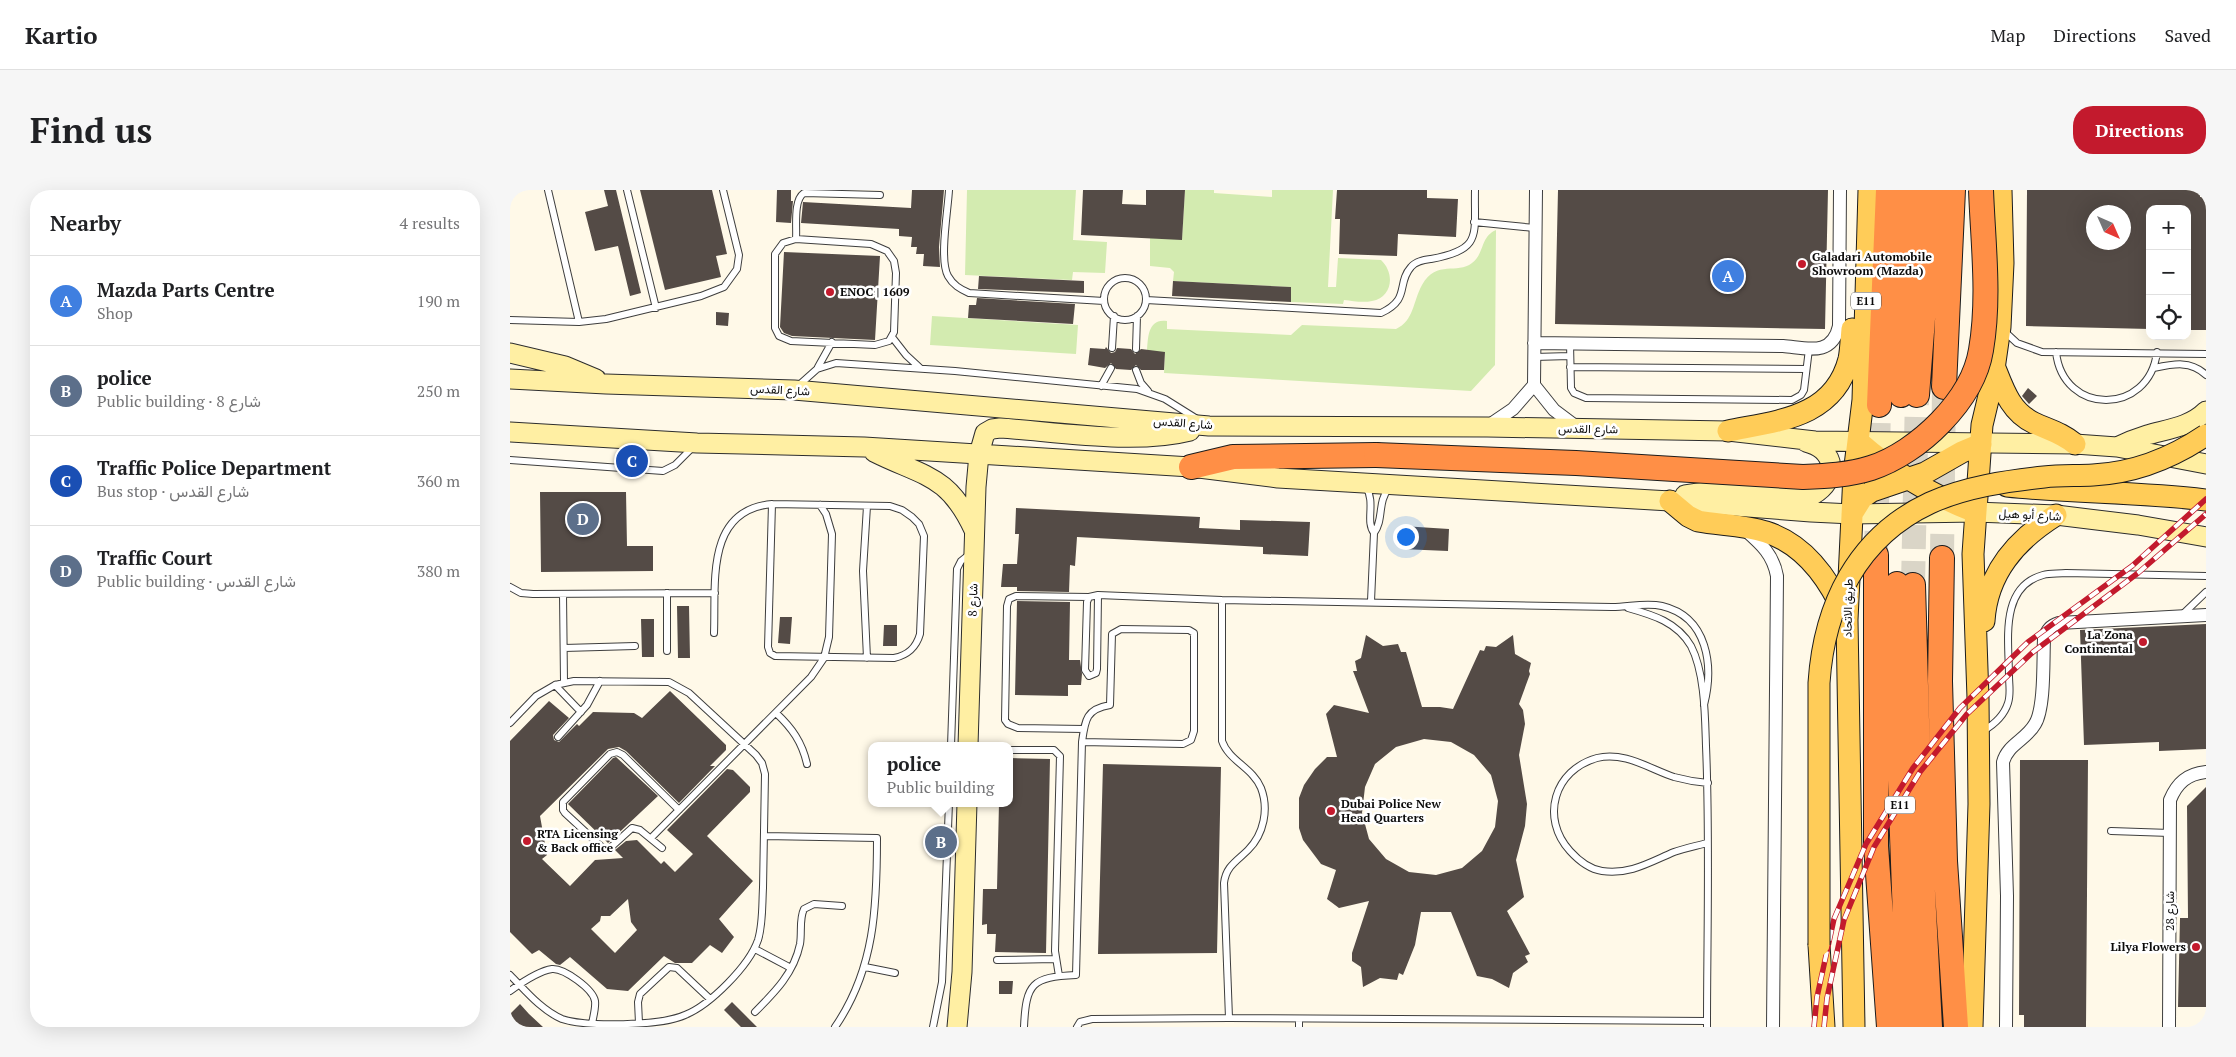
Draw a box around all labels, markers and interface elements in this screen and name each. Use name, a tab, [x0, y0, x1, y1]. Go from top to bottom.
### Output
text: Kartio	[25, 19, 98, 51]
text: Map	[1990, 23, 2025, 47]
text: Directions	[2053, 23, 2136, 47]
text: Saved	[2164, 23, 2211, 47]
button: Directions	[2073, 106, 2206, 154]
text: Find us	[30, 107, 152, 153]
north arrow	[2086, 205, 2131, 250]
map controls	[2146, 205, 2191, 340]
button: +	[2146, 205, 2191, 250]
text: Nearby	[50, 209, 121, 237]
text: 4 results	[400, 212, 460, 234]
place label: Galadari Automobile Showroom (Mazda)	[1812, 249, 1932, 278]
button: −	[2146, 250, 2191, 295]
pin: A	[1712, 257, 1744, 295]
marker: Galadari Automobile Showroom (Mazda)	[1796, 258, 1808, 270]
text: Mazda Parts Centre	[97, 277, 275, 302]
place label: ENOC | 1609	[840, 284, 910, 299]
marker: ENOC | 1609	[824, 286, 836, 298]
text: A	[60, 290, 72, 312]
text: 190 m	[417, 290, 460, 312]
road number: E11	[1851, 292, 1881, 310]
button: locate	[2146, 295, 2191, 340]
text: Shop	[97, 302, 133, 324]
text: police	[97, 365, 152, 390]
text: B	[61, 380, 71, 402]
text: 250 m	[417, 380, 460, 402]
street label: شارع القدس	[750, 380, 810, 401]
text: Public building · شارع 8	[97, 390, 261, 412]
street label: شارع القدس	[1153, 413, 1213, 434]
street label: شارع القدس	[1558, 420, 1618, 439]
pin: C	[616, 442, 648, 480]
text: Traffic Police Department	[97, 455, 331, 480]
text: C	[61, 470, 71, 492]
text: 360 m	[417, 470, 460, 492]
text: Bus stop · شارع القدس	[97, 480, 249, 502]
pin: D	[567, 500, 599, 538]
street label: شارع أبو هيل	[1998, 505, 2062, 526]
your location	[1393, 524, 1419, 550]
text: Traffic Court	[97, 545, 213, 570]
text: D	[60, 560, 72, 582]
text: 380 m	[417, 560, 460, 582]
text: Public building · شارع القدس	[97, 570, 296, 592]
street label: طريق الاتحاد	[1839, 578, 1857, 637]
street label: شارع 8	[964, 583, 983, 617]
place label: La Zona Continental	[2064, 627, 2133, 656]
marker: La Zona Continental	[2137, 636, 2149, 648]
popup	[868, 742, 1013, 807]
text: police	[887, 751, 941, 776]
text: Public building	[887, 776, 994, 798]
place label: Dubai Police New Head Quarters	[1341, 796, 1441, 825]
road number: E11	[1885, 796, 1915, 814]
marker: Dubai Police New Head Quarters	[1325, 805, 1337, 817]
pin: B	[925, 823, 957, 861]
place label: RTA Licensing & Back office	[537, 826, 618, 855]
marker: RTA Licensing & Back office	[521, 835, 533, 847]
street label: شارع 28	[2162, 891, 2179, 931]
place label: Lilya Flowers	[2111, 939, 2187, 954]
marker: Lilya Flowers	[2190, 941, 2202, 953]

